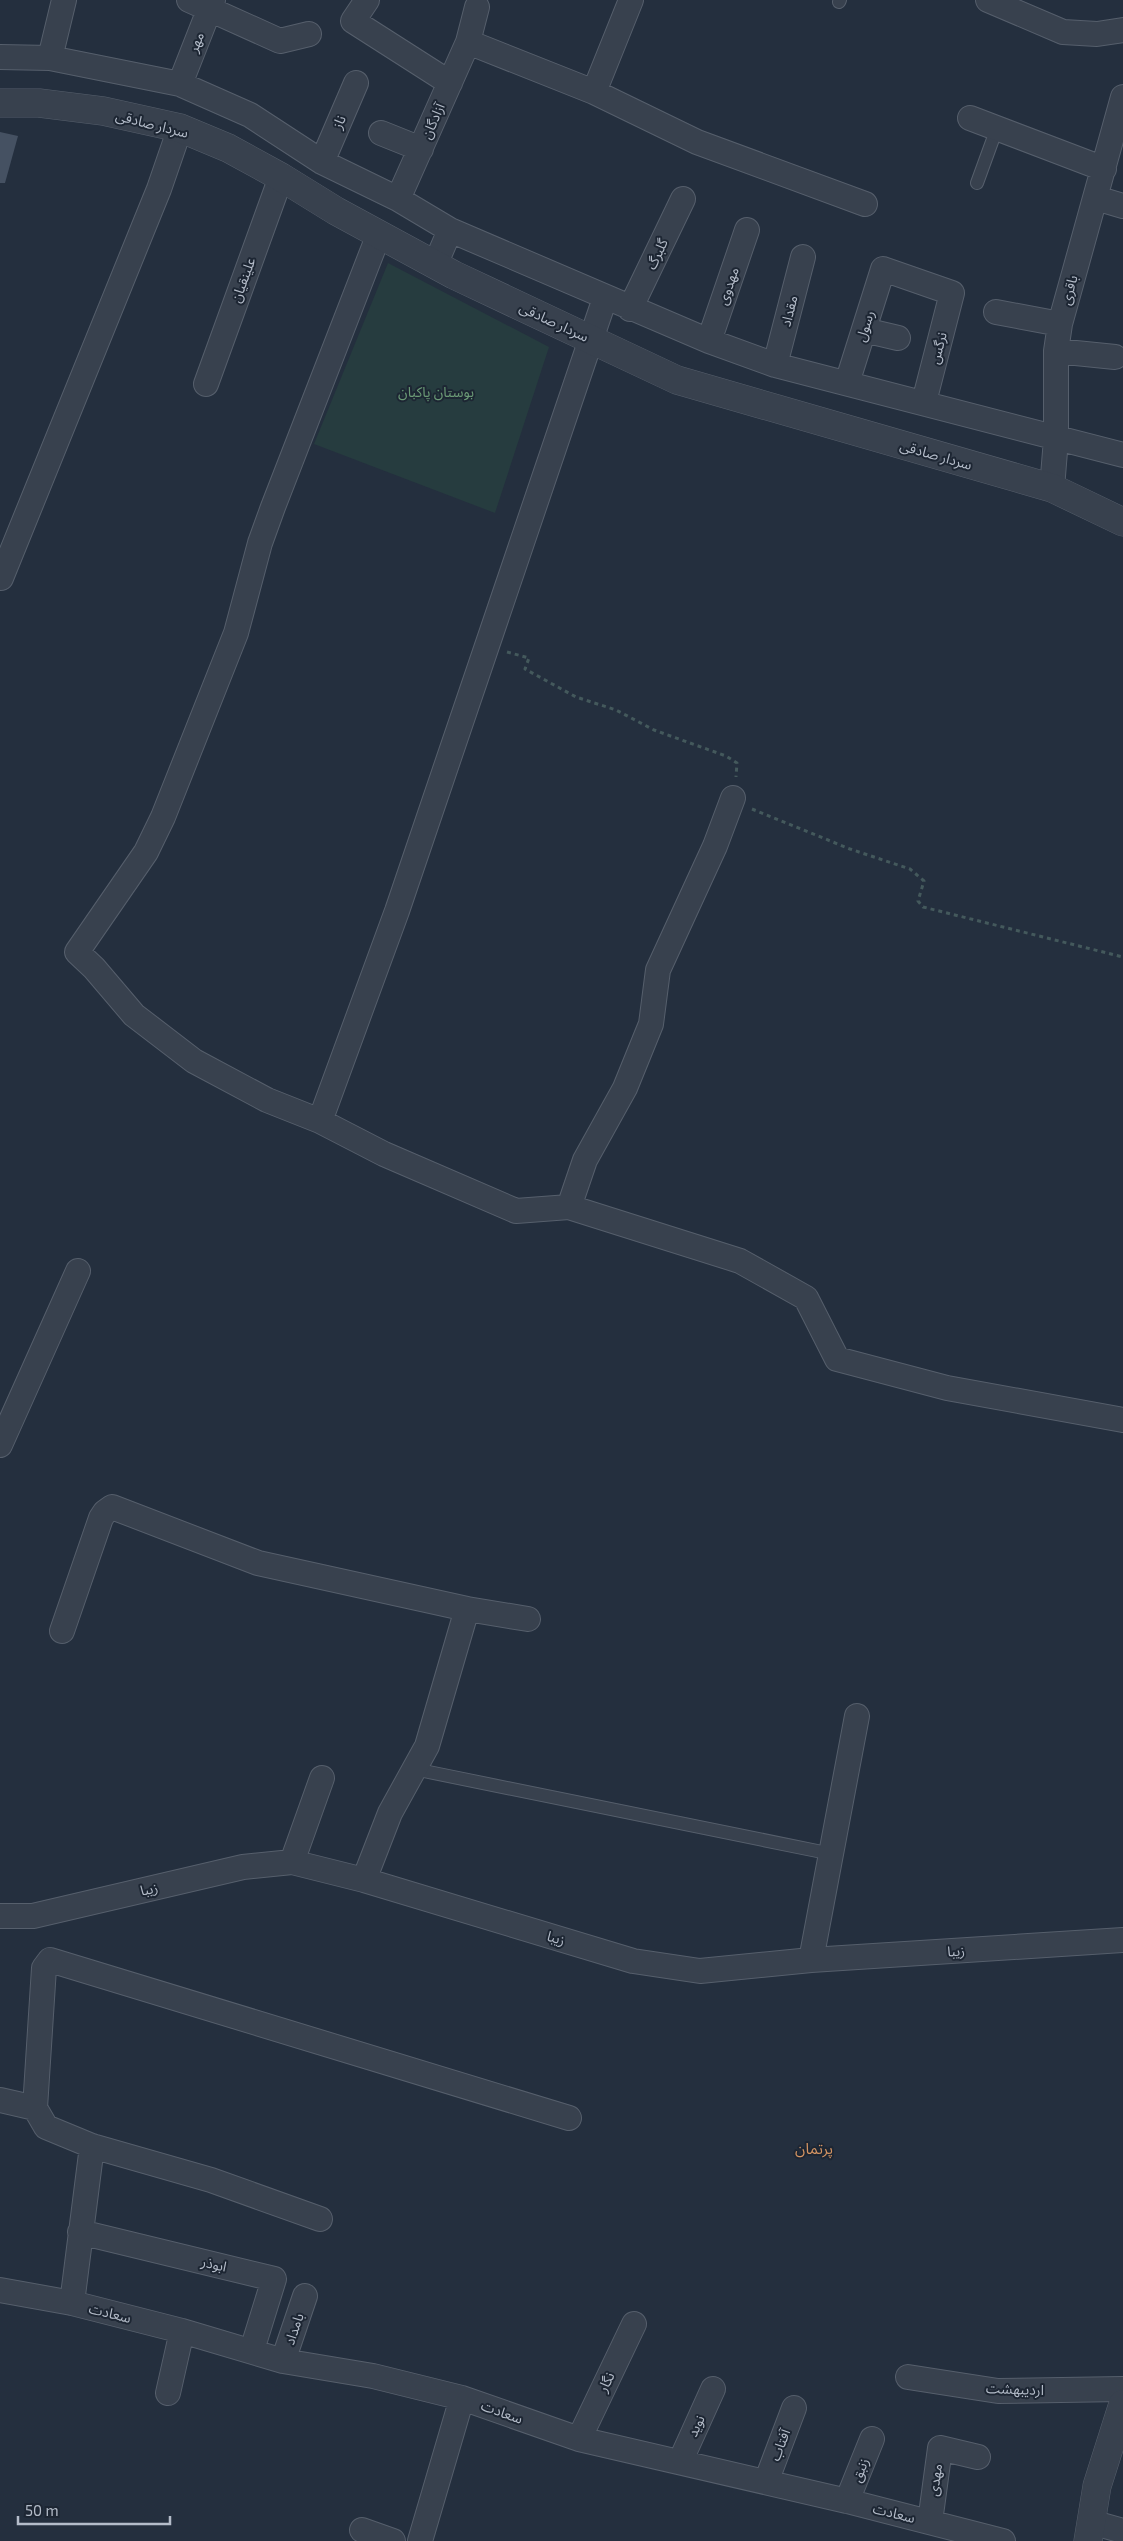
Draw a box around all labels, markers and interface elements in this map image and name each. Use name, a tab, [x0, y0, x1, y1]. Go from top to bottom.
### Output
street label: مهر	[184, 29, 208, 56]
street label: آزادگان	[417, 99, 449, 142]
street label: سردار صادقی	[114, 106, 190, 142]
street label: ناز	[328, 112, 350, 132]
street label: گلبرگ	[642, 235, 672, 272]
street label: علینقیان	[226, 255, 260, 305]
street label: مهدوی	[713, 265, 743, 307]
street label: باقری	[1056, 273, 1082, 307]
street label: مقداد	[776, 293, 801, 328]
street label: سردار صادقی	[517, 298, 592, 346]
street label: رسول	[851, 308, 879, 344]
street label: نرگس	[925, 330, 951, 366]
park label: بوستان پاکبان	[398, 383, 474, 402]
street label: سردار صادقی	[898, 436, 974, 474]
street label: زیبا	[138, 1878, 160, 1900]
street label: زیبا	[545, 1927, 567, 1949]
street label: زیبا	[947, 1942, 965, 1960]
district label: پرتمان	[795, 2139, 833, 2159]
street label: ابوذر	[199, 2252, 228, 2276]
street label: سعادت	[87, 2299, 133, 2326]
street label: بامداد	[280, 2310, 307, 2347]
street label: نگار	[593, 2369, 619, 2396]
street label: اردیبهشت	[986, 2379, 1044, 2399]
street label: سعادت	[479, 2396, 525, 2427]
street label: نوید	[683, 2412, 709, 2440]
street label: آفتاب	[766, 2426, 794, 2463]
street label: زنبق	[847, 2455, 874, 2485]
street label: مهدی	[924, 2463, 946, 2497]
scale bar	[18, 2494, 170, 2526]
street label: سعادت	[871, 2499, 917, 2526]
text: 50 m	[25, 2501, 59, 2519]

